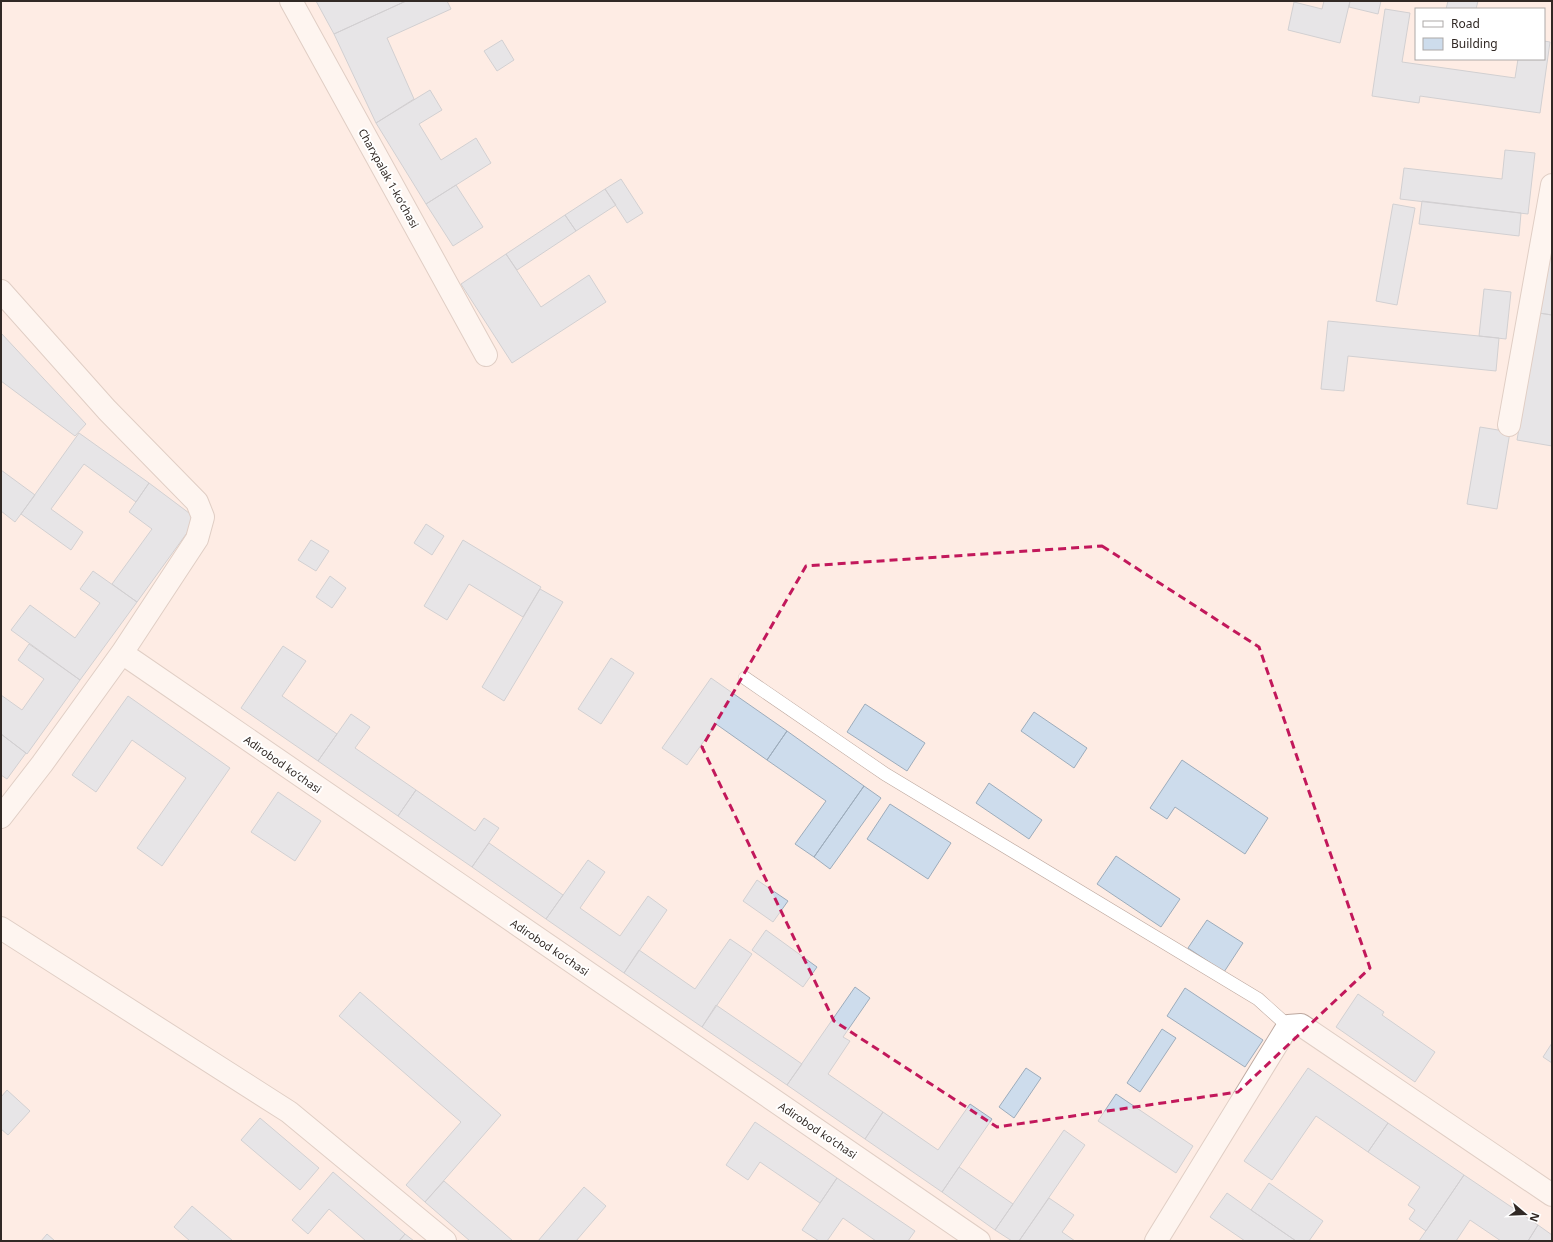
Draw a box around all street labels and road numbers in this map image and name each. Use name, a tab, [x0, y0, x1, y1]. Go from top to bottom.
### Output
street label: Charxpalak 1-koʻchasi	[355, 126, 423, 230]
street label: Adirobod koʻchasi	[241, 732, 325, 796]
street label: Adirobod koʻchasi	[508, 915, 592, 979]
street label: Adirobod koʻchasi	[776, 1098, 860, 1162]

